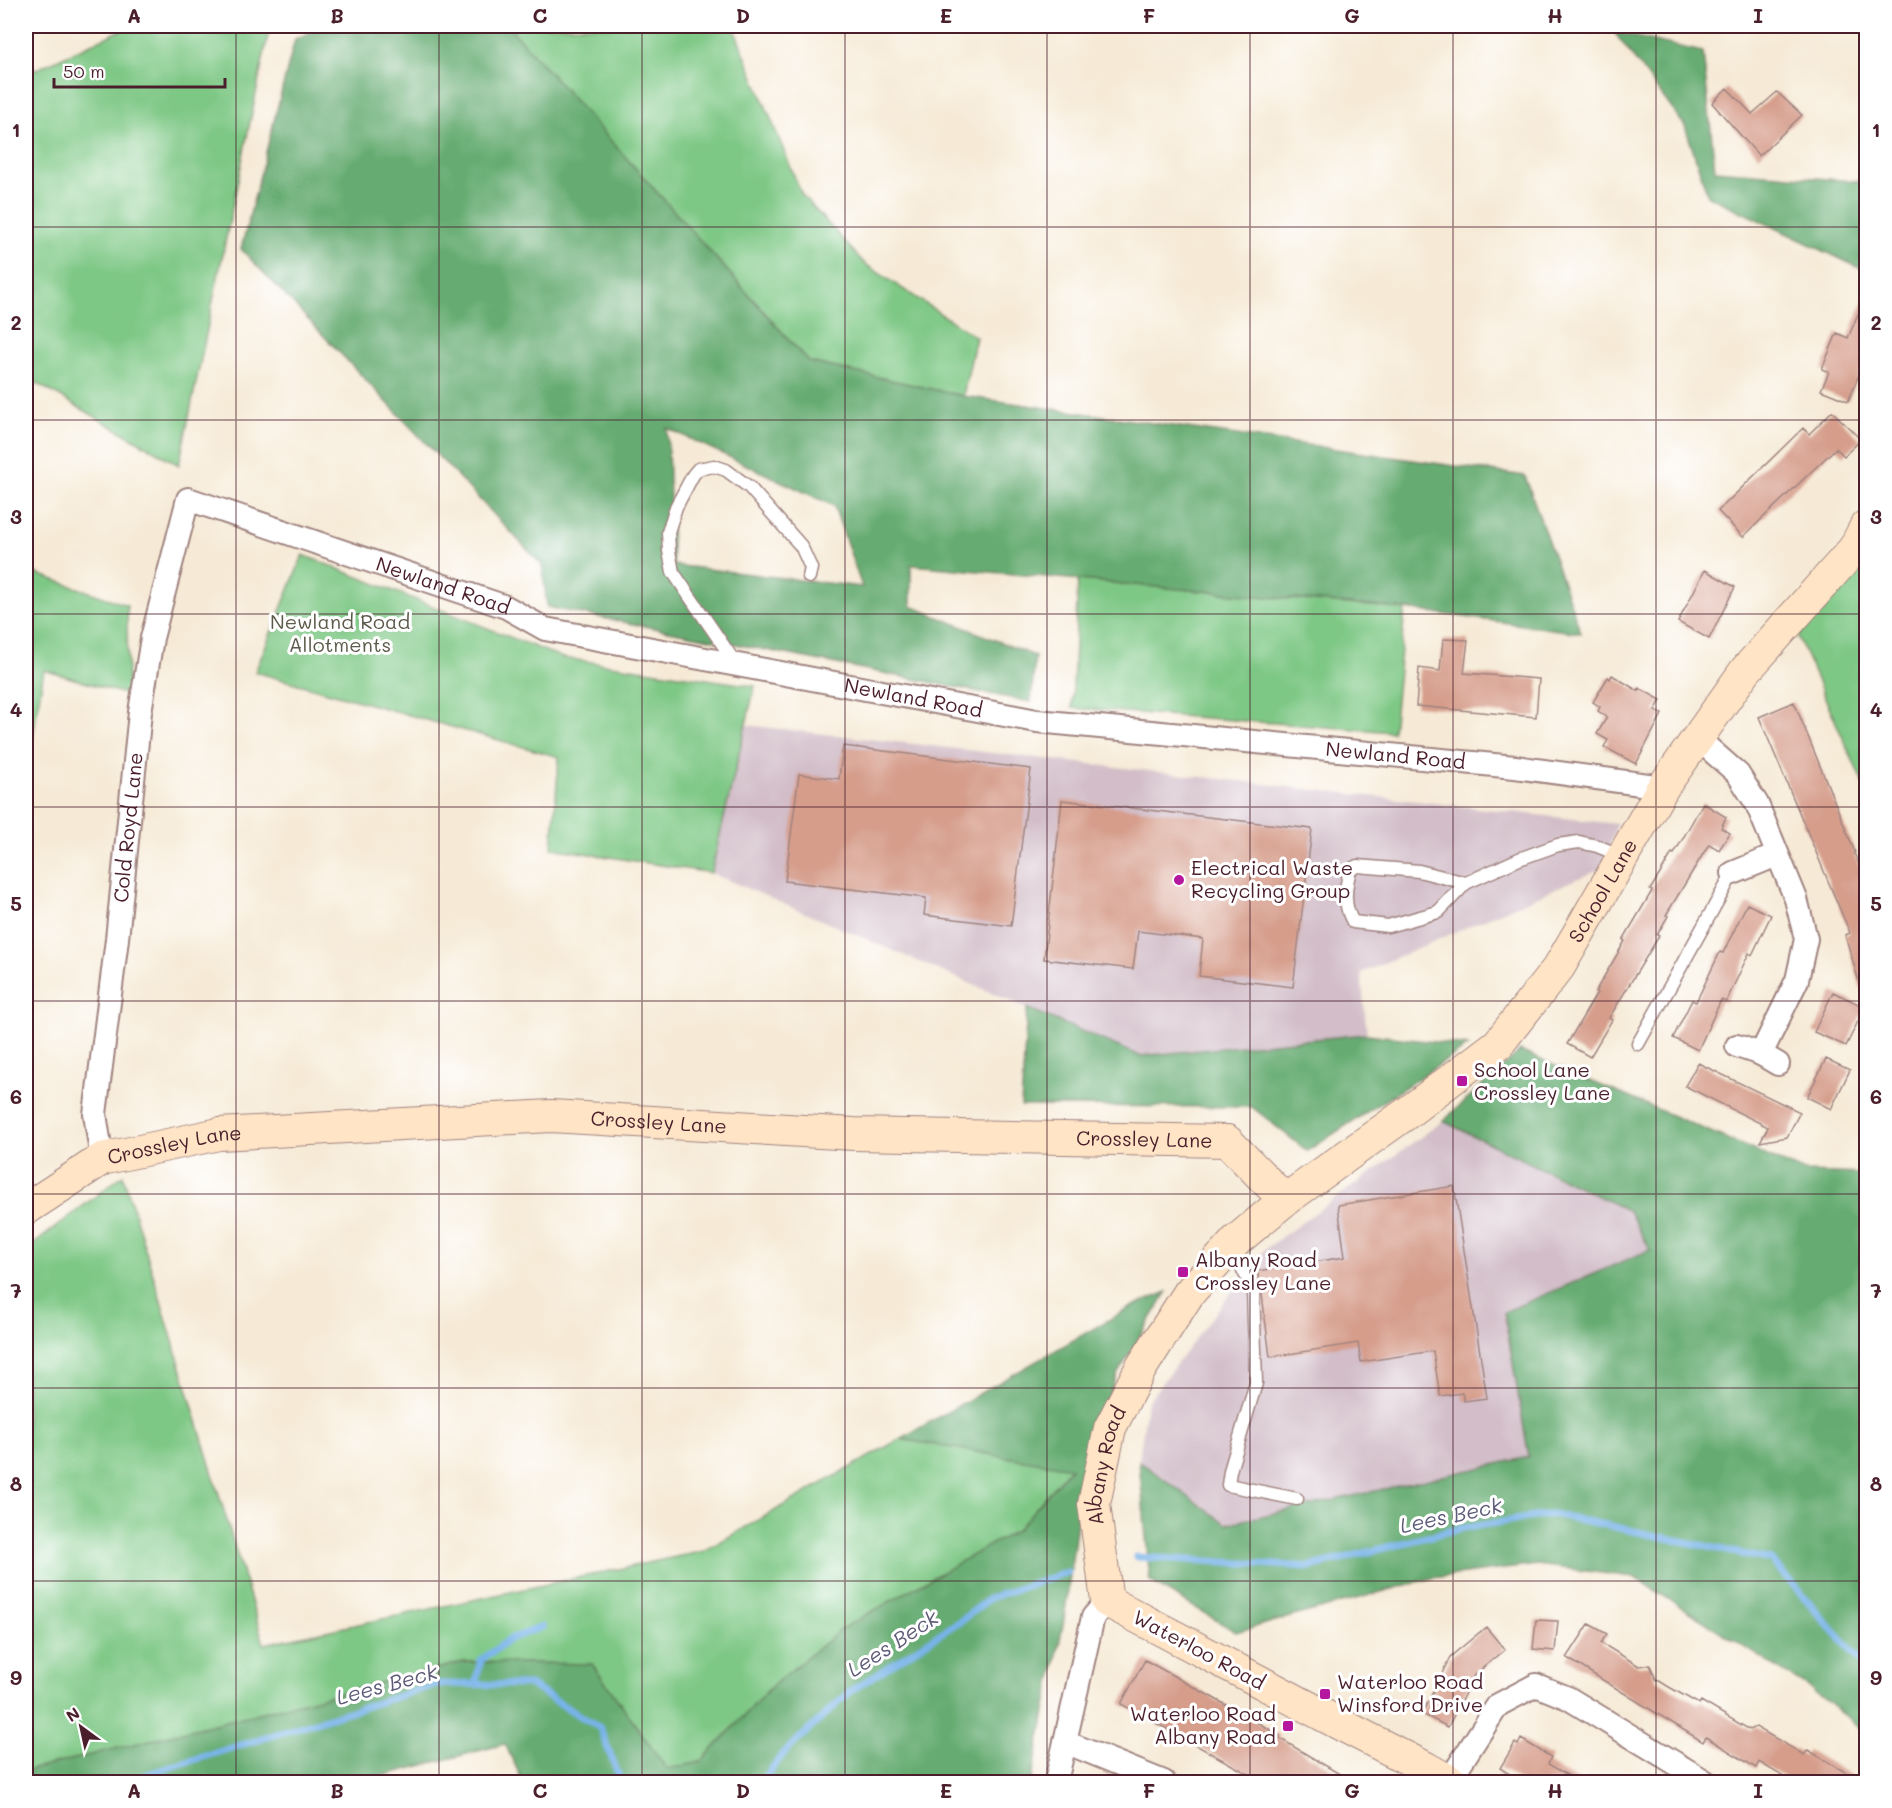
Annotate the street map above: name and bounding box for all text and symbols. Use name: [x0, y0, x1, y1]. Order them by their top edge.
text: A: [127, 2, 141, 28]
text: B: [330, 2, 344, 28]
text: C: [533, 2, 548, 28]
text: D: [736, 2, 750, 28]
text: E: [940, 2, 952, 28]
text: F: [1143, 2, 1156, 28]
text: G: [1344, 2, 1360, 28]
text: H: [1547, 2, 1563, 28]
text: I: [1753, 2, 1763, 28]
scale bar: [54, 51, 225, 89]
text: 50 m: [63, 59, 105, 83]
text: 1: [12, 116, 20, 142]
text: 1: [1872, 116, 1880, 142]
text: 2: [10, 309, 22, 335]
text: 2: [1870, 309, 1882, 335]
text: 3: [10, 503, 22, 529]
text: 3: [1870, 503, 1882, 529]
street label: Newland Road: [373, 550, 514, 620]
park label: Newland Road Allotments: [270, 608, 410, 657]
street label: Newland Road: [842, 671, 985, 723]
text: 4: [10, 696, 23, 722]
text: 4: [1870, 696, 1883, 722]
street label: Newland Road: [1325, 735, 1467, 774]
street label: Cold Royd Lane: [107, 751, 148, 904]
street label: School Lane: [1562, 834, 1642, 947]
place label: Electrical Waste Recycling Group: [1191, 854, 1353, 903]
marker: Electrical Waste Recycling Group: [1172, 873, 1186, 887]
text: 5: [10, 890, 22, 916]
text: 5: [1870, 890, 1882, 916]
place label: School Lane Crossley Lane: [1474, 1056, 1610, 1105]
marker: School Lane Crossley Lane: [1455, 1074, 1469, 1088]
text: 6: [10, 1083, 22, 1109]
text: 6: [1870, 1083, 1882, 1109]
street label: Crossley Lane: [590, 1104, 728, 1138]
street label: Crossley Lane: [105, 1119, 242, 1170]
street label: Crossley Lane: [1076, 1124, 1213, 1153]
place label: Albany Road Crossley Lane: [1195, 1246, 1331, 1295]
marker: Albany Road Crossley Lane: [1176, 1265, 1190, 1279]
text: 7: [10, 1277, 22, 1303]
text: 7: [1870, 1277, 1882, 1303]
street label: Albany Road: [1080, 1401, 1131, 1527]
text: 8: [10, 1470, 22, 1496]
text: 8: [1870, 1470, 1882, 1496]
water label: Lees Beck: [1397, 1490, 1505, 1538]
water label: Lees Beck: [841, 1603, 944, 1682]
street label: Waterloo Road: [1129, 1603, 1270, 1695]
water label: Lees Beck: [333, 1657, 441, 1710]
text: 9: [10, 1664, 22, 1690]
text: 9: [1870, 1664, 1882, 1690]
place label: Waterloo Road Winsford Drive: [1337, 1668, 1483, 1717]
marker: Waterloo Road Winsford Drive: [1318, 1687, 1332, 1701]
north arrow: [51, 1697, 111, 1757]
place label: Waterloo Road Albany Road: [1130, 1700, 1276, 1749]
text: N: [62, 1702, 83, 1726]
marker: Waterloo Road Albany Road: [1281, 1719, 1295, 1733]
text: A: [127, 1777, 141, 1803]
text: B: [330, 1777, 344, 1803]
text: C: [533, 1777, 548, 1803]
text: D: [736, 1777, 750, 1803]
text: E: [940, 1777, 952, 1803]
text: F: [1143, 1777, 1156, 1803]
text: G: [1344, 1777, 1360, 1803]
text: H: [1547, 1777, 1563, 1803]
text: I: [1753, 1777, 1763, 1803]

